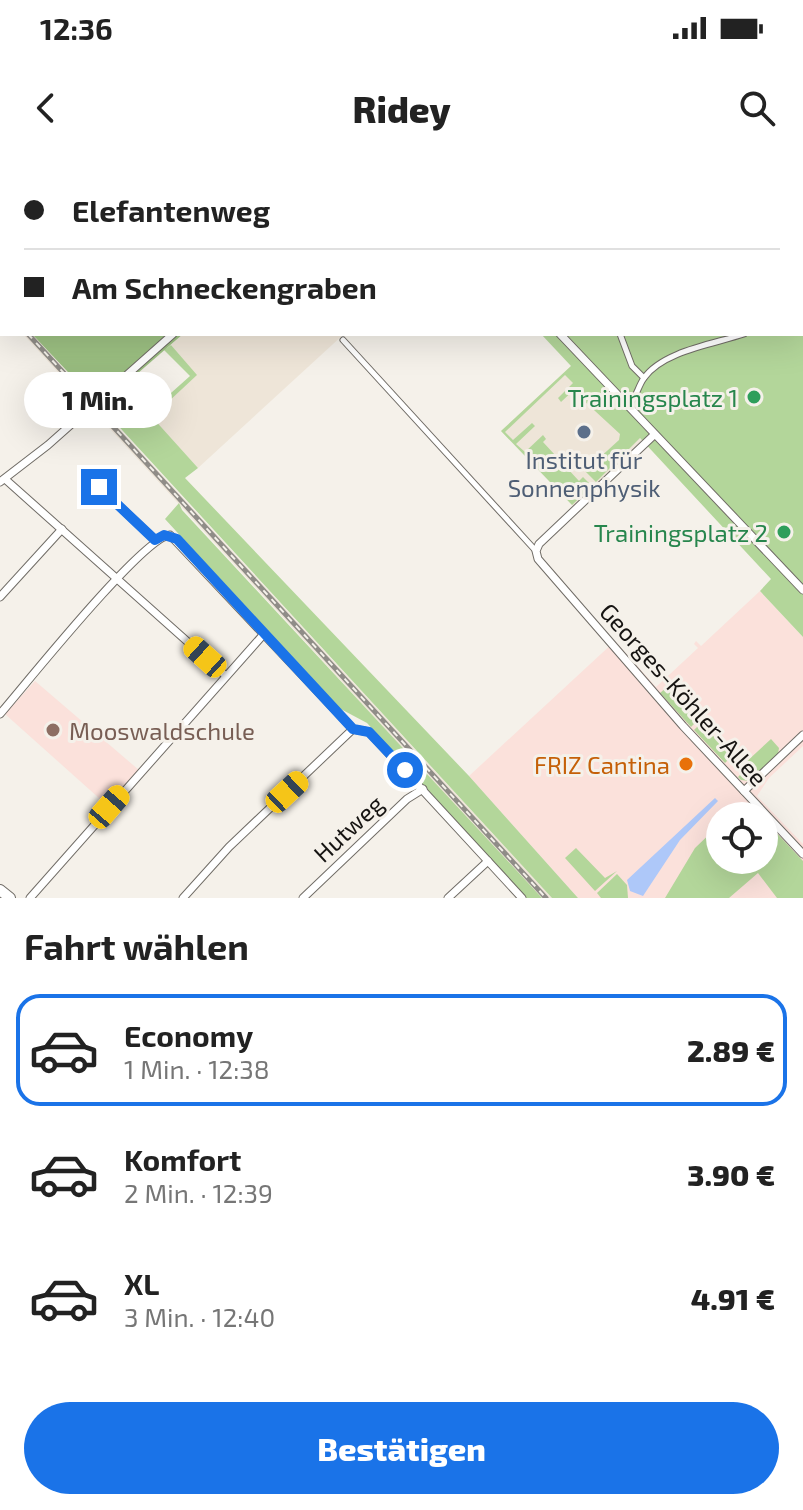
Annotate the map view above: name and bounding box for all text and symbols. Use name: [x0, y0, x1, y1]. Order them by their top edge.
text: 12:36: [40, 10, 113, 46]
icon: back: [24, 86, 68, 130]
icon: search: [735, 86, 779, 130]
text: Ridey: [353, 87, 450, 130]
text: Elefantenweg: [72, 192, 270, 228]
text: Am Schneckengraben: [72, 269, 377, 305]
callout: 1 Min.: [25, 371, 173, 427]
place label: Trainingsplatz 1: [568, 383, 738, 412]
text: 1 Min.: [62, 384, 134, 415]
marker: Trainingsplatz 1: [745, 388, 763, 406]
marker: Institut für Sonnenphysik: [575, 423, 593, 441]
place label: Institut für Sonnenphysik: [508, 445, 660, 502]
route end: [81, 469, 117, 505]
place label: Trainingsplatz 2: [594, 518, 768, 547]
marker: Trainingsplatz 2: [775, 523, 793, 541]
street label: Georges-Köhler-Allee: [594, 597, 774, 791]
car: [179, 632, 231, 682]
place label: Mooswaldschule: [69, 716, 255, 745]
marker: Mooswaldschule: [44, 721, 62, 739]
place label: FRIZ Cantina: [534, 750, 670, 779]
route start: [387, 752, 423, 788]
marker: FRIZ Cantina: [677, 755, 695, 773]
car: [261, 767, 313, 817]
car: [84, 781, 134, 833]
street label: Hutweg: [307, 788, 389, 868]
map controls: [706, 802, 778, 874]
button: locate: [706, 802, 778, 874]
text: Fahrt wählen: [24, 924, 249, 967]
icon: car: [28, 1014, 100, 1086]
text: Economy: [124, 1017, 253, 1053]
text: 2.89 €: [687, 1032, 775, 1068]
text: 1 Min. · 12:38: [124, 1053, 270, 1084]
icon: car: [28, 1138, 100, 1210]
text: Komfort: [124, 1141, 241, 1177]
text: 3.90 €: [687, 1156, 775, 1192]
text: 2 Min. · 12:39: [124, 1177, 273, 1208]
icon: car: [28, 1262, 100, 1334]
text: XL: [124, 1265, 159, 1301]
text: 4.91 €: [691, 1280, 775, 1316]
text: 3 Min. · 12:40: [124, 1301, 275, 1332]
button: Bestätigen: [24, 1402, 779, 1494]

